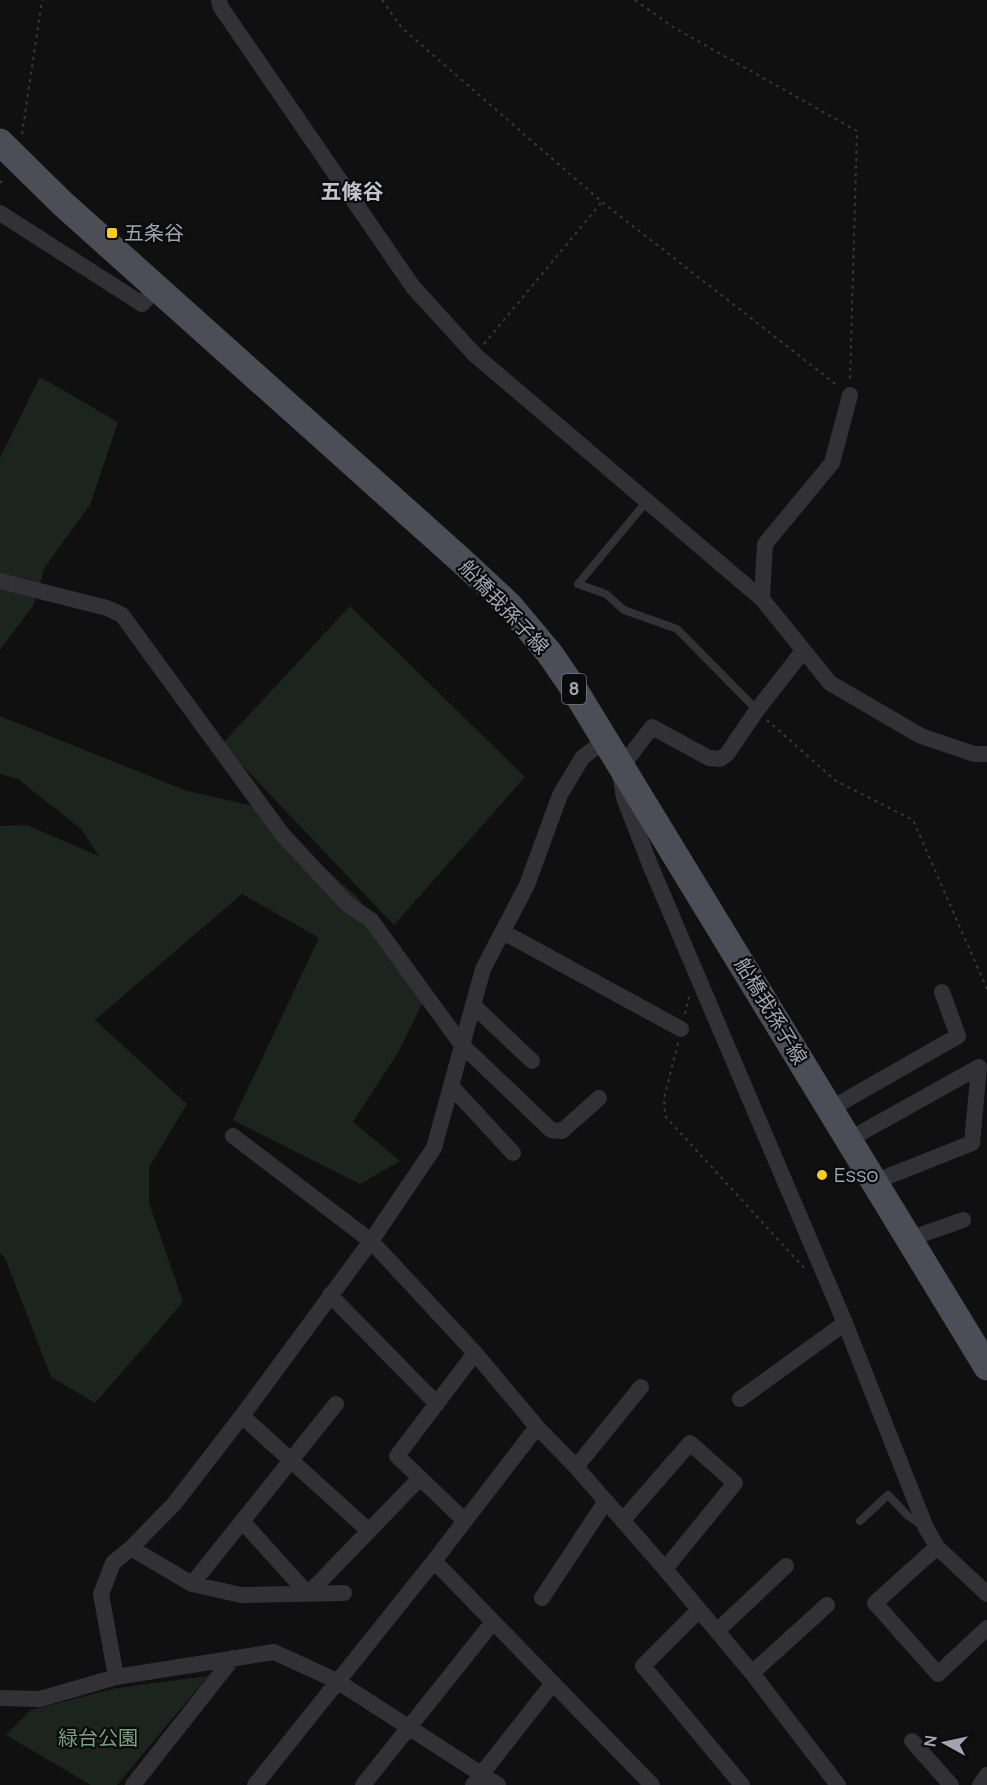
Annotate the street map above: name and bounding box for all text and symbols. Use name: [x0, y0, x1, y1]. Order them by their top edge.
district label: 五條谷: [321, 177, 384, 205]
place label: 五条谷: [124, 219, 184, 246]
marker: 五条谷: [105, 226, 119, 240]
street label: 船橋我孫子線: [454, 554, 555, 660]
road number: 8: [562, 674, 586, 704]
street label: 船橋我孫子線: [729, 952, 814, 1069]
place label: Esso: [834, 1161, 878, 1188]
marker: Esso: [815, 1168, 829, 1182]
north arrow: [915, 1713, 975, 1773]
park label: 緑台公園: [58, 1724, 138, 1751]
text: N: [918, 1734, 942, 1748]

